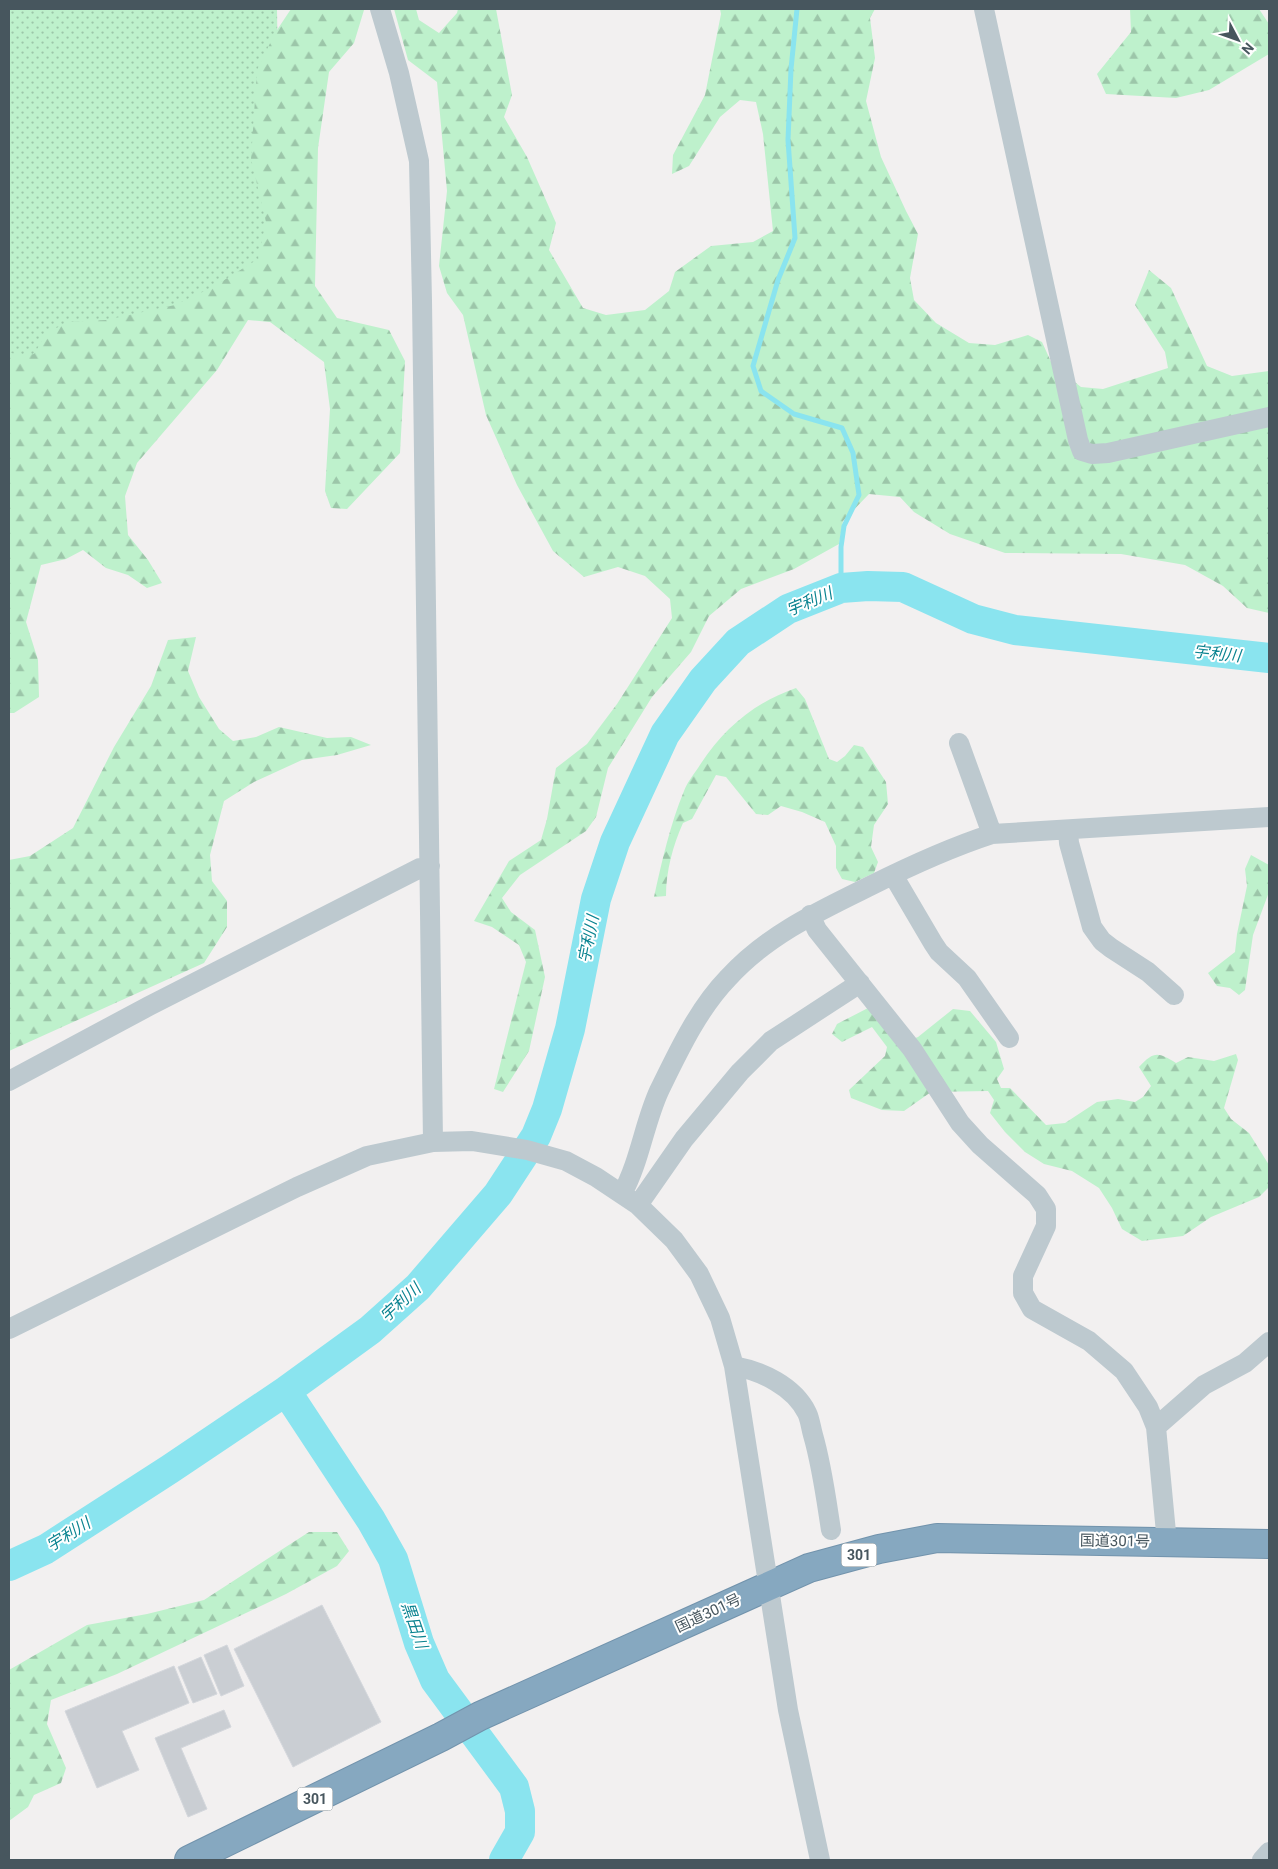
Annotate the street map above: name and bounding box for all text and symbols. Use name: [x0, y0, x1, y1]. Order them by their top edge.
north arrow: [1213, 15, 1263, 65]
text: N: [1239, 40, 1257, 58]
water label: 宇利川: [783, 583, 837, 620]
water label: 宇利川: [1192, 642, 1244, 666]
water label: 宇利川: [575, 912, 603, 964]
water label: 宇利川: [376, 1278, 426, 1326]
water label: 宇利川: [43, 1513, 95, 1555]
street label: 国道301号: [1080, 1531, 1150, 1551]
road number: 301: [842, 1544, 876, 1566]
street label: 国道301号: [672, 1590, 744, 1636]
water label: 黒田川: [398, 1599, 432, 1653]
road number: 301: [298, 1788, 332, 1810]

